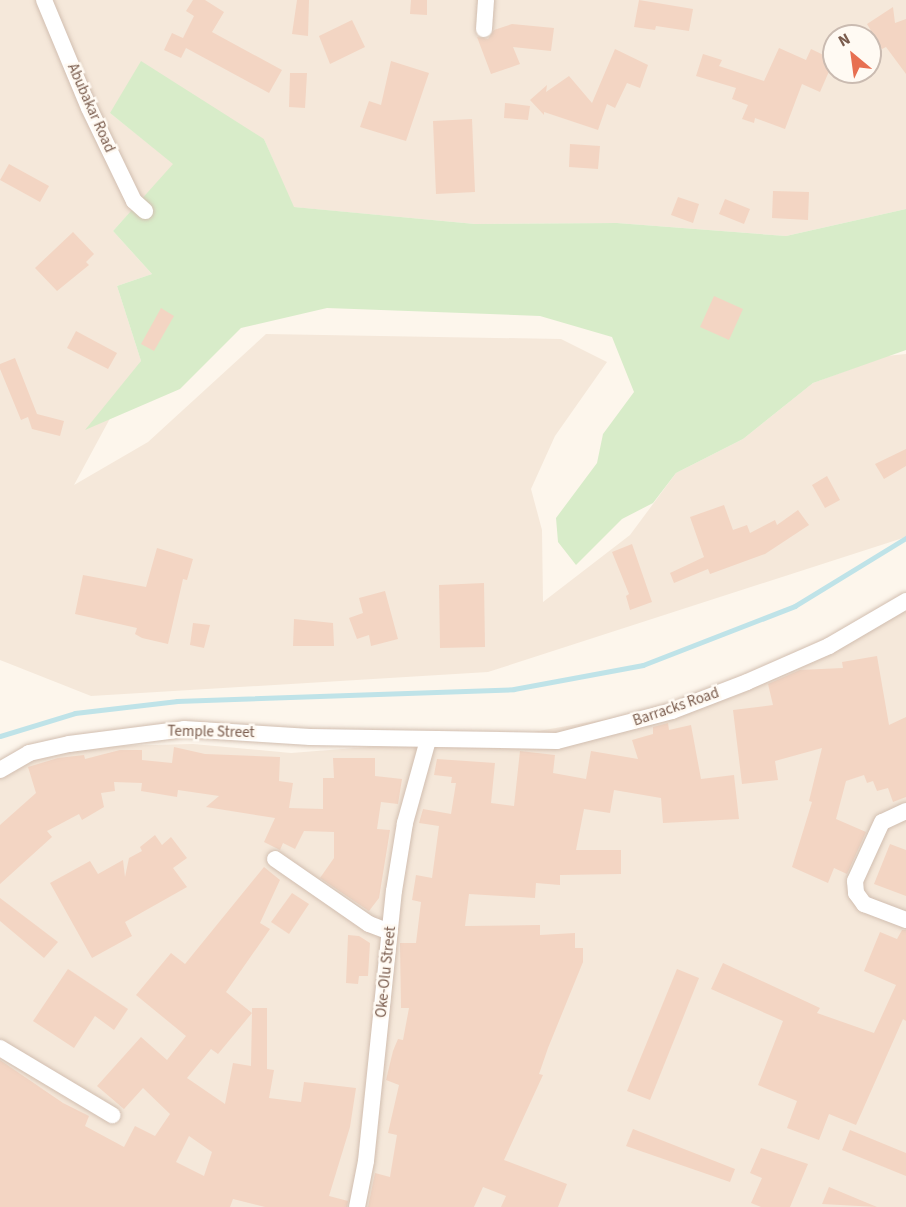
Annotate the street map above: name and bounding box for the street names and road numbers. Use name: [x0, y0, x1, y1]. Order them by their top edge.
street label: Abubakar Road: [63, 61, 119, 155]
street label: Barracks Road: [631, 684, 721, 730]
street label: Temple Street: [167, 722, 255, 742]
street label: Oke-Olu Street: [372, 925, 400, 1019]

